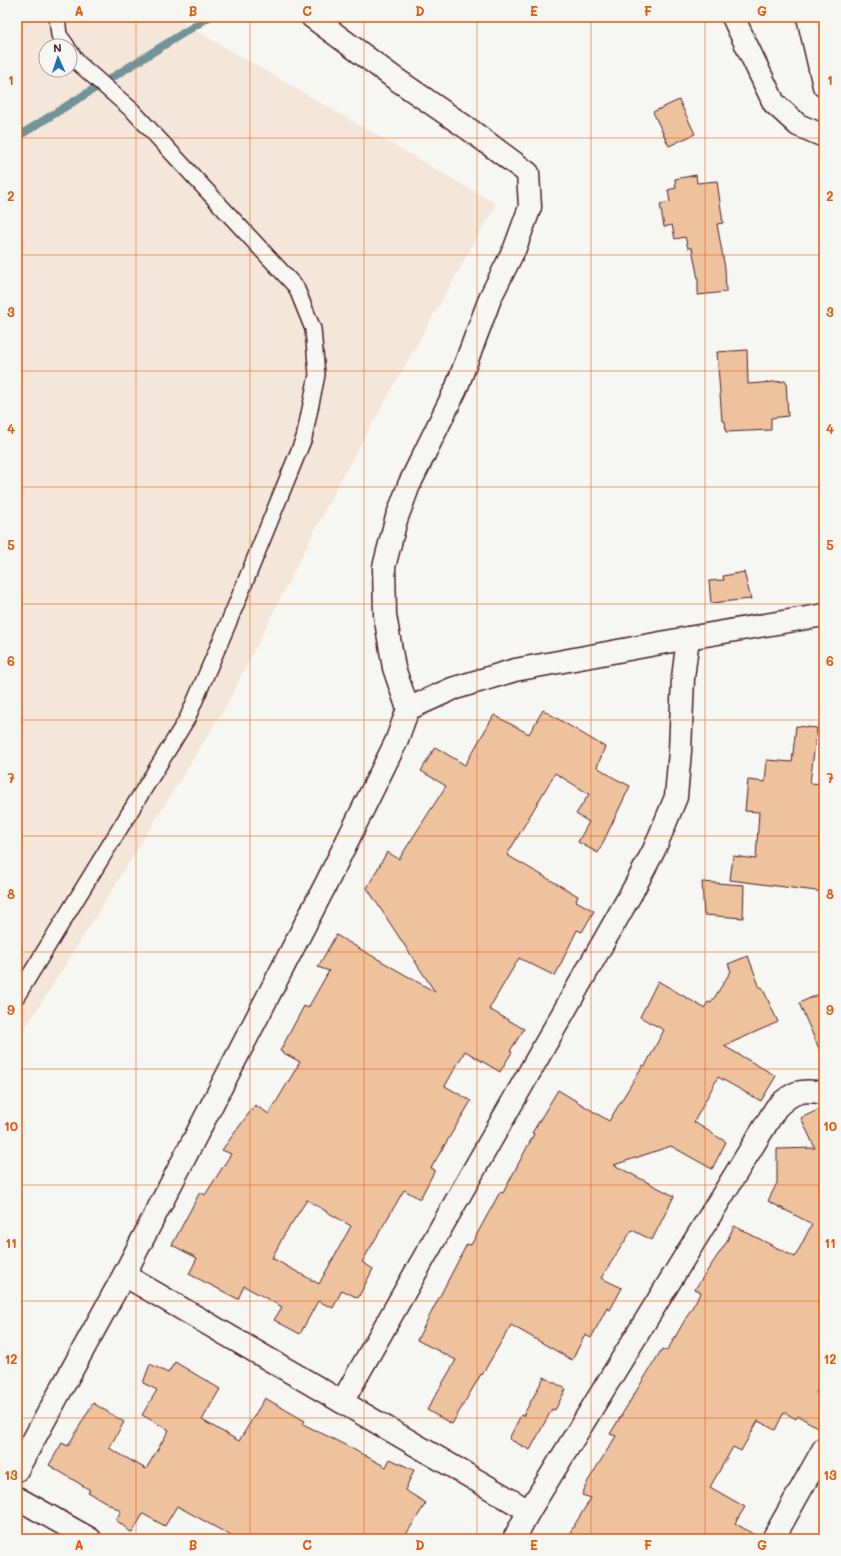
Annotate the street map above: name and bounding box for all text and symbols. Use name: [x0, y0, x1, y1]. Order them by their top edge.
text: A: [74, 2, 84, 19]
text: B: [189, 2, 198, 19]
text: C: [302, 2, 312, 19]
text: D: [415, 2, 425, 19]
text: E: [530, 2, 538, 19]
text: F: [644, 2, 652, 19]
text: G: [757, 2, 767, 19]
north arrow: [38, 38, 78, 78]
text: N: [53, 40, 62, 55]
text: 1: [8, 71, 14, 88]
text: 1: [827, 71, 833, 88]
text: 2: [7, 187, 15, 204]
text: 2: [826, 187, 834, 204]
text: 3: [7, 303, 15, 320]
text: 3: [826, 303, 834, 320]
text: 4: [7, 420, 15, 437]
text: 4: [826, 420, 834, 437]
text: 5: [7, 536, 15, 553]
text: 5: [826, 536, 834, 553]
text: 6: [7, 652, 15, 669]
text: 6: [826, 652, 834, 669]
text: 7: [7, 769, 15, 786]
text: 7: [826, 769, 834, 786]
text: 8: [7, 885, 15, 902]
text: 8: [826, 885, 834, 902]
text: 9: [7, 1001, 15, 1018]
text: 9: [826, 1001, 834, 1018]
text: 10: [4, 1117, 18, 1134]
text: 10: [823, 1117, 837, 1134]
text: 11: [5, 1234, 17, 1251]
text: 11: [824, 1234, 836, 1251]
text: 12: [4, 1350, 18, 1367]
text: 12: [823, 1350, 837, 1367]
text: 13: [4, 1466, 18, 1483]
text: 13: [823, 1466, 837, 1483]
text: A: [74, 1536, 84, 1553]
text: B: [189, 1536, 198, 1553]
text: C: [302, 1536, 312, 1553]
text: D: [415, 1536, 425, 1553]
text: E: [530, 1536, 538, 1553]
text: F: [644, 1536, 652, 1553]
text: G: [757, 1536, 767, 1553]

